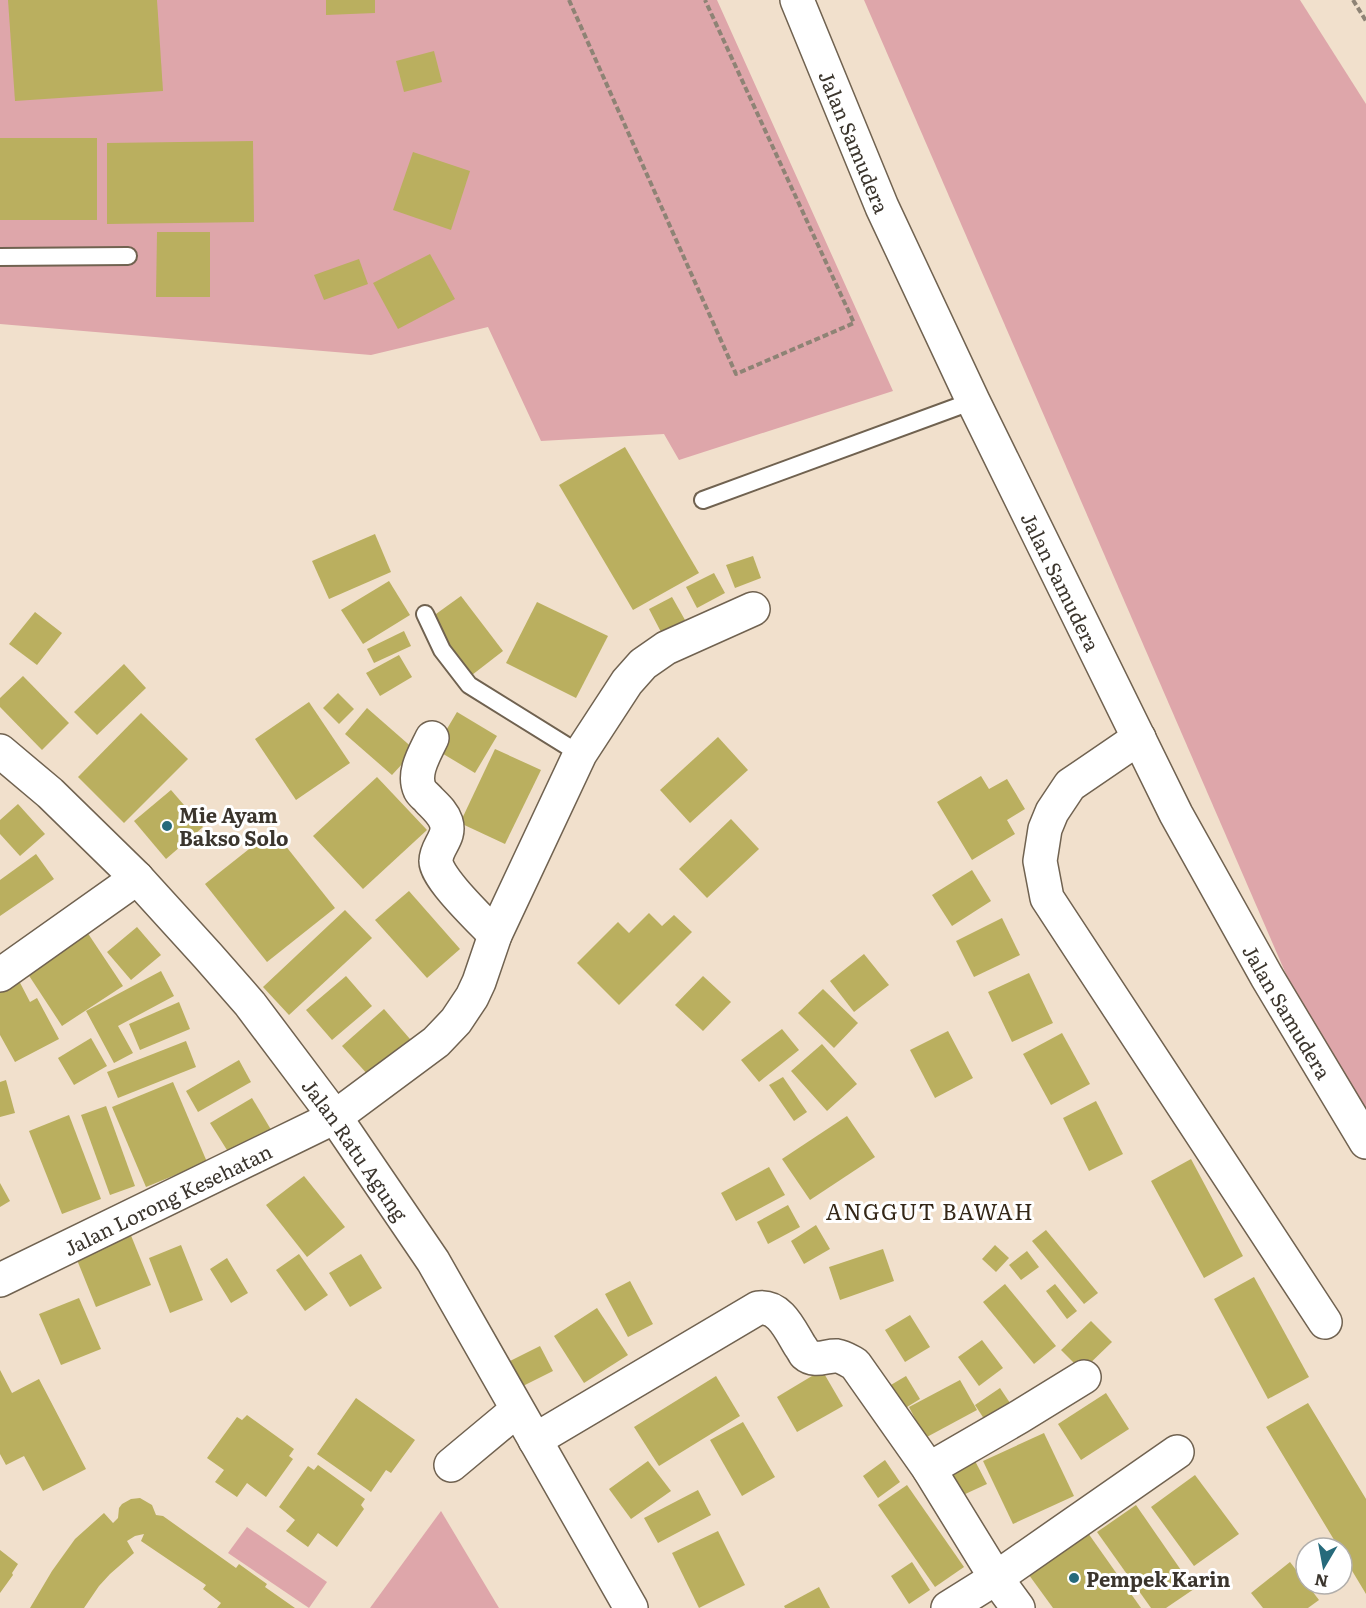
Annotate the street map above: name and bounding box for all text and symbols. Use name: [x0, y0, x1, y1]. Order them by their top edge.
street label: Jalan Samudera: [812, 65, 898, 218]
street label: Jalan Samudera: [1015, 506, 1109, 656]
place label: Mie Ayam Bakso Solo: [179, 799, 289, 852]
marker: Mie Ayam Bakso Solo: [160, 819, 174, 833]
street label: Jalan Samudera: [1236, 938, 1340, 1084]
street label: Jalan Ratu Agung: [296, 1072, 417, 1227]
street label: Jalan Lorong Kesehatan: [58, 1135, 276, 1262]
district label: ANGGUT BAWAH: [826, 1194, 1034, 1227]
north arrow: [1294, 1536, 1354, 1596]
place label: Pempek Karin: [1086, 1563, 1231, 1593]
text: N: [1313, 1569, 1330, 1595]
marker: Pempek Karin: [1067, 1571, 1081, 1585]

